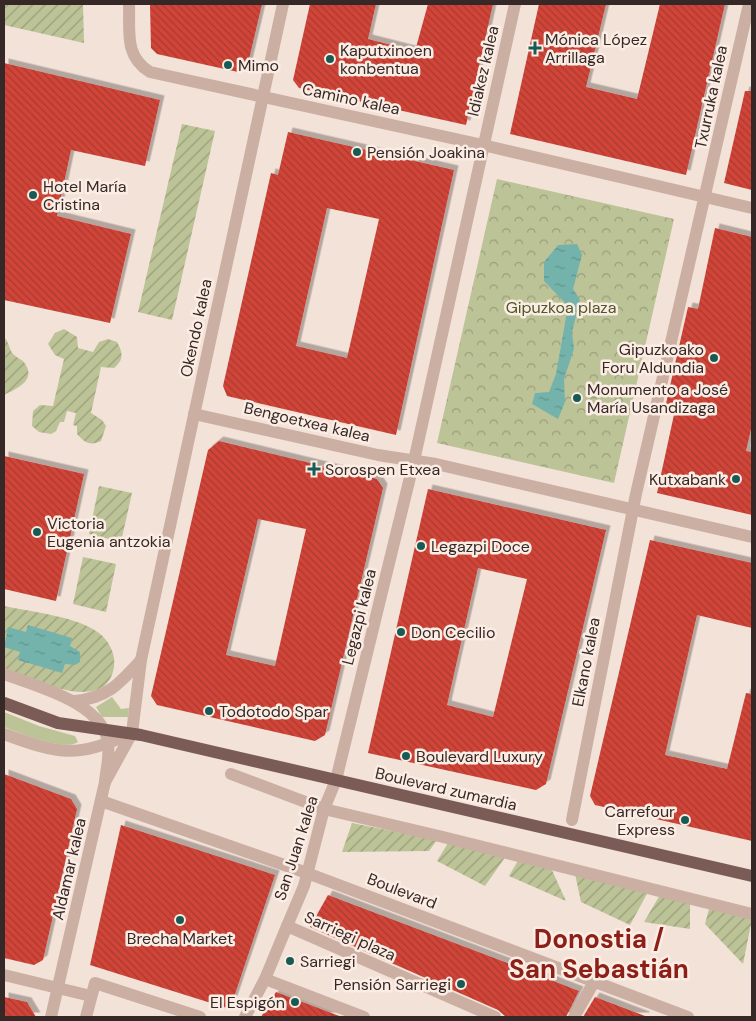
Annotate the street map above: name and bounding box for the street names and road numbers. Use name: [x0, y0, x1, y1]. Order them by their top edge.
street label: Idiakez kalea: [462, 24, 504, 118]
street label: Txurruka kalea: [690, 43, 732, 151]
street label: Camino kalea: [300, 78, 402, 120]
street label: Okendo kalea: [175, 277, 217, 379]
street label: Bengoetxea kalea: [242, 397, 372, 447]
street label: Legazpi kalea: [337, 567, 381, 667]
street label: Elkano kalea: [567, 616, 605, 708]
street label: Boulevard zumardia: [373, 762, 519, 816]
street label: San Juan kalea: [269, 793, 323, 903]
street label: Aldamar kalea: [47, 816, 91, 922]
street label: Boulevard: [364, 868, 440, 914]
street label: Sarriegi plaza: [301, 907, 399, 965]

